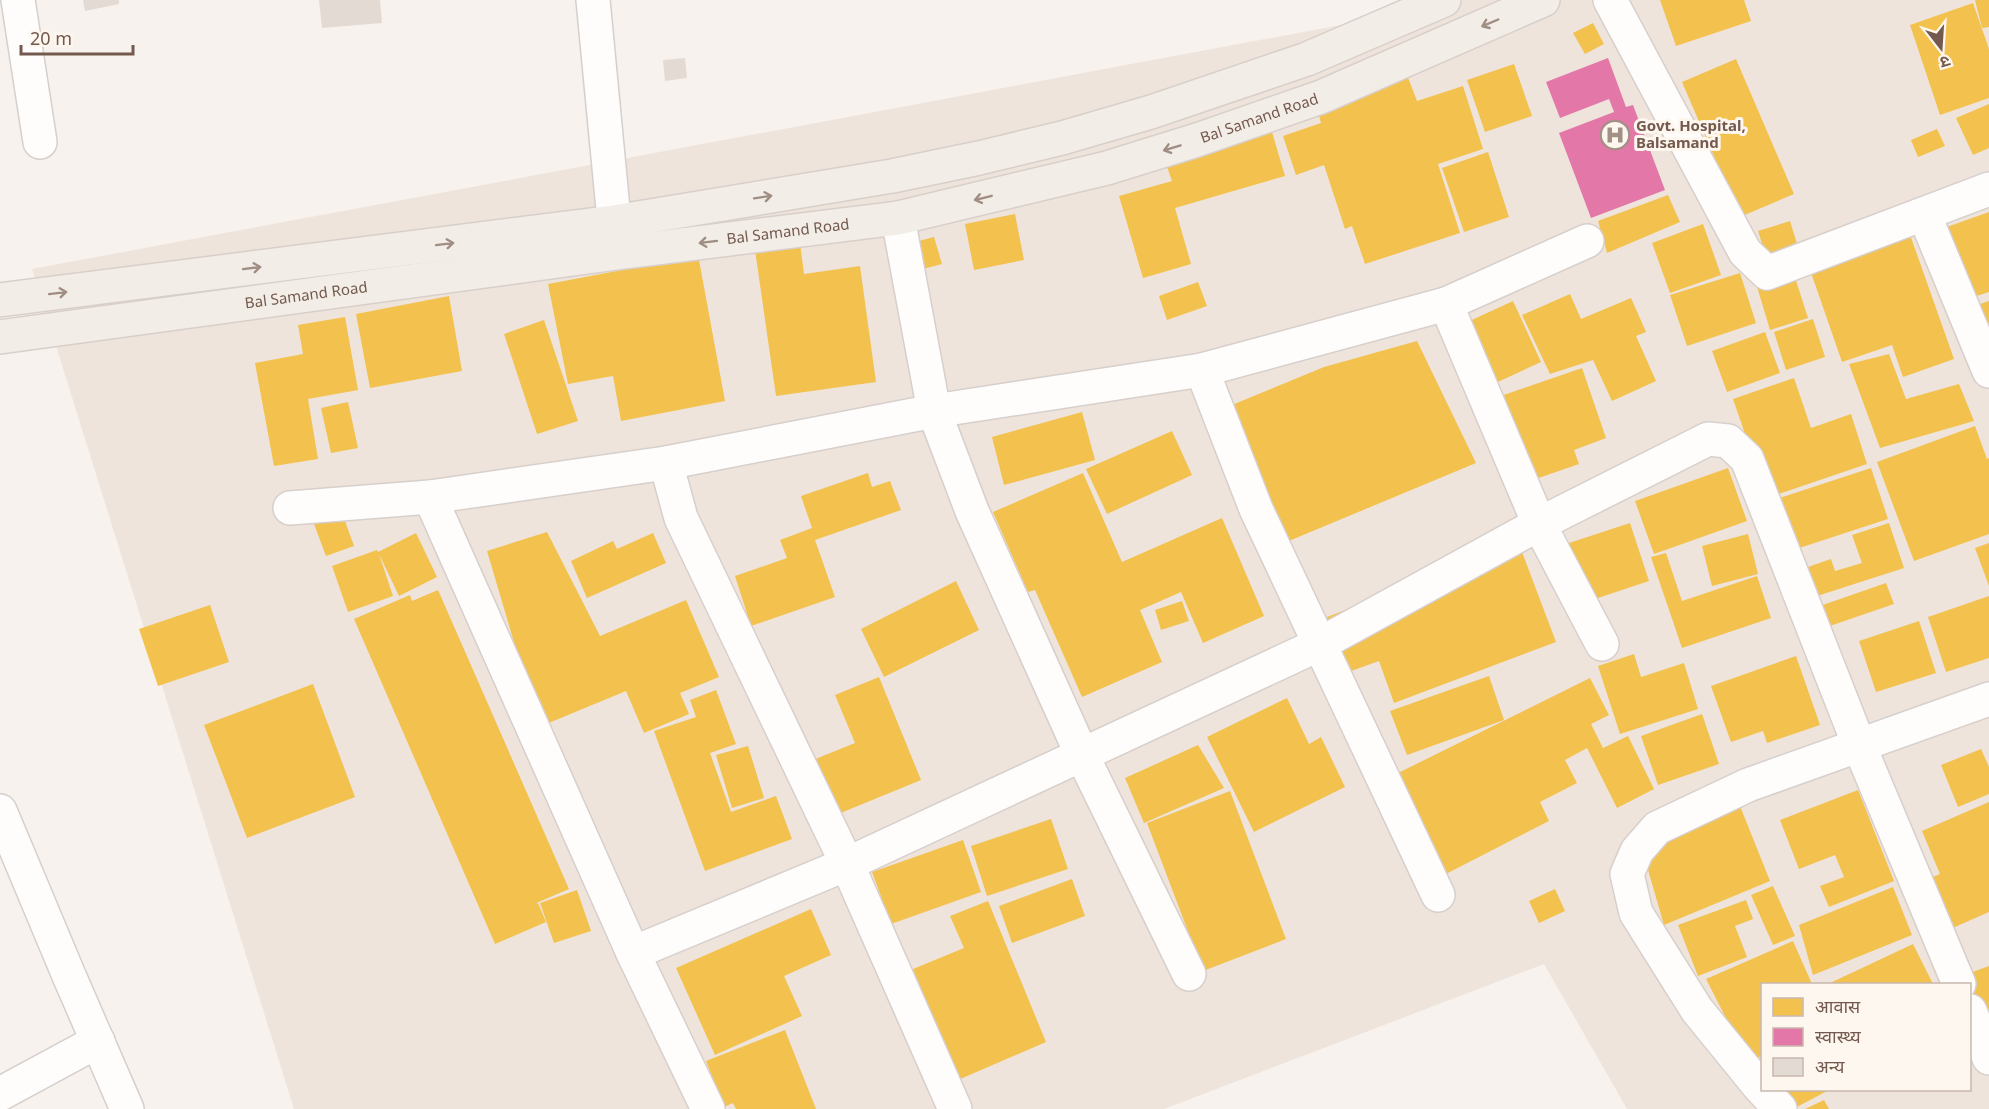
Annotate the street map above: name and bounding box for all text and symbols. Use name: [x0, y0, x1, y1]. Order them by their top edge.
scale bar: [21, 18, 134, 56]
one-way arrow: [1481, 18, 1499, 30]
north arrow: [1911, 18, 1971, 78]
text: 20 m: [30, 26, 72, 50]
text: उ: [1937, 50, 1953, 74]
street label: Bal Samand Road: [1197, 88, 1321, 147]
place label: Govt. Hospital, Balsamand: [1636, 115, 1746, 152]
hospital icon: Govt. Hospital, Balsamand: [1599, 119, 1631, 151]
one-way arrow: [1163, 143, 1182, 154]
one-way arrow: [752, 192, 772, 203]
one-way arrow: [974, 192, 993, 204]
street label: Bal Samand Road: [725, 213, 850, 248]
one-way arrow: [699, 236, 718, 247]
one-way arrow: [435, 238, 454, 249]
one-way arrow: [241, 263, 261, 274]
street label: Bal Samand Road: [243, 276, 369, 313]
one-way arrow: [48, 287, 68, 298]
legend: [1761, 983, 1971, 1091]
text: आवास: [1815, 994, 1861, 1018]
text: स्वास्थ्य: [1815, 1024, 1861, 1048]
text: अन्य: [1815, 1054, 1845, 1078]

